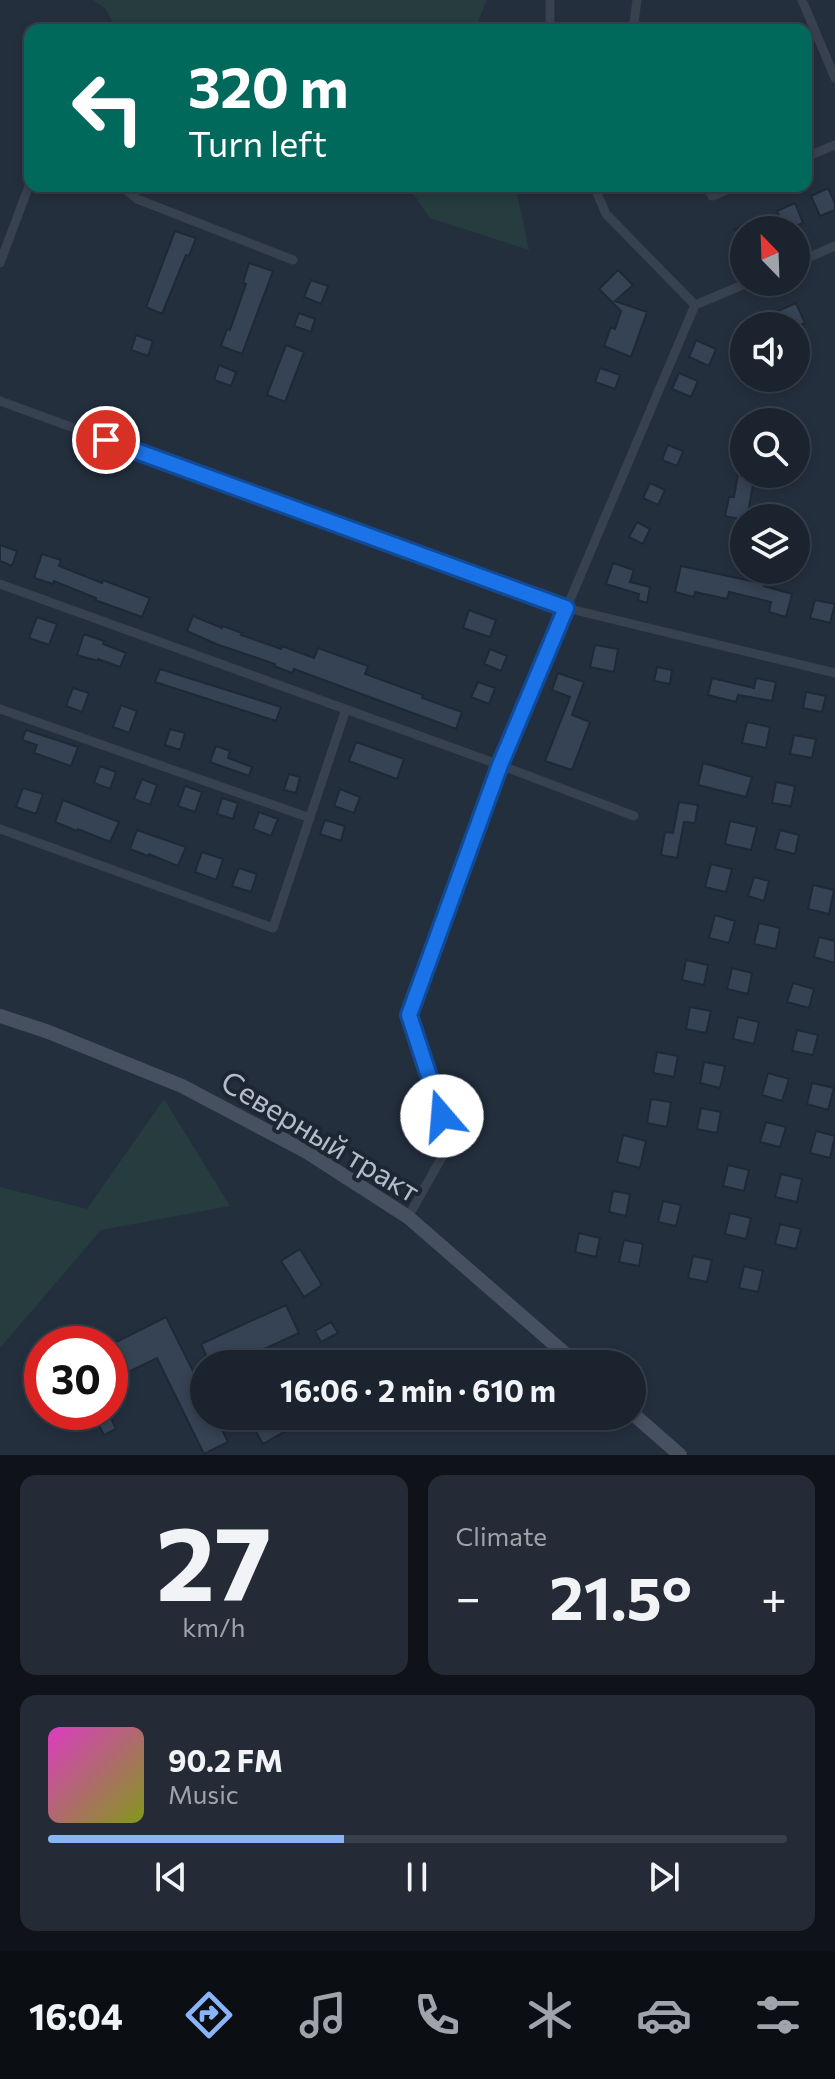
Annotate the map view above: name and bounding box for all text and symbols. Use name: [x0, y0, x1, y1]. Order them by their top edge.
text: 320 m: [188, 51, 349, 120]
icon: left: [56, 56, 160, 160]
text: Turn left: [188, 120, 327, 164]
north arrow: [730, 216, 810, 296]
map controls: [730, 216, 810, 584]
button: sound: [730, 312, 810, 392]
pin: [72, 406, 140, 474]
button: search: [730, 408, 810, 488]
icon: arrive: [84, 418, 128, 462]
button: layers: [730, 504, 810, 584]
street label: Северный тракт: [215, 1061, 427, 1209]
position arrow: [400, 1074, 484, 1158]
speed limit sign: 30: [24, 1326, 128, 1430]
text: 16:06 · 2 min · 610 m: [280, 1371, 556, 1408]
text: 27: [156, 1495, 272, 1622]
text: Climate: [456, 1520, 547, 1551]
text: 21.5°: [550, 1559, 692, 1632]
text: −: [456, 1569, 481, 1623]
text: +: [761, 1569, 787, 1623]
text: km/h: [182, 1611, 245, 1642]
text: 90.2 FM: [168, 1741, 283, 1778]
text: Music: [168, 1778, 239, 1809]
icon: previous: [149, 1855, 193, 1899]
icon: pause: [395, 1855, 439, 1899]
icon: next: [642, 1855, 686, 1899]
icon: directions: [181, 1987, 237, 2043]
icon: music: [295, 1987, 351, 2043]
icon: phone: [409, 1987, 465, 2043]
icon: climate: [522, 1987, 578, 2043]
icon: car: [636, 1987, 692, 2043]
icon: filters: [750, 1987, 806, 2043]
text: 16:04: [29, 1993, 123, 2037]

